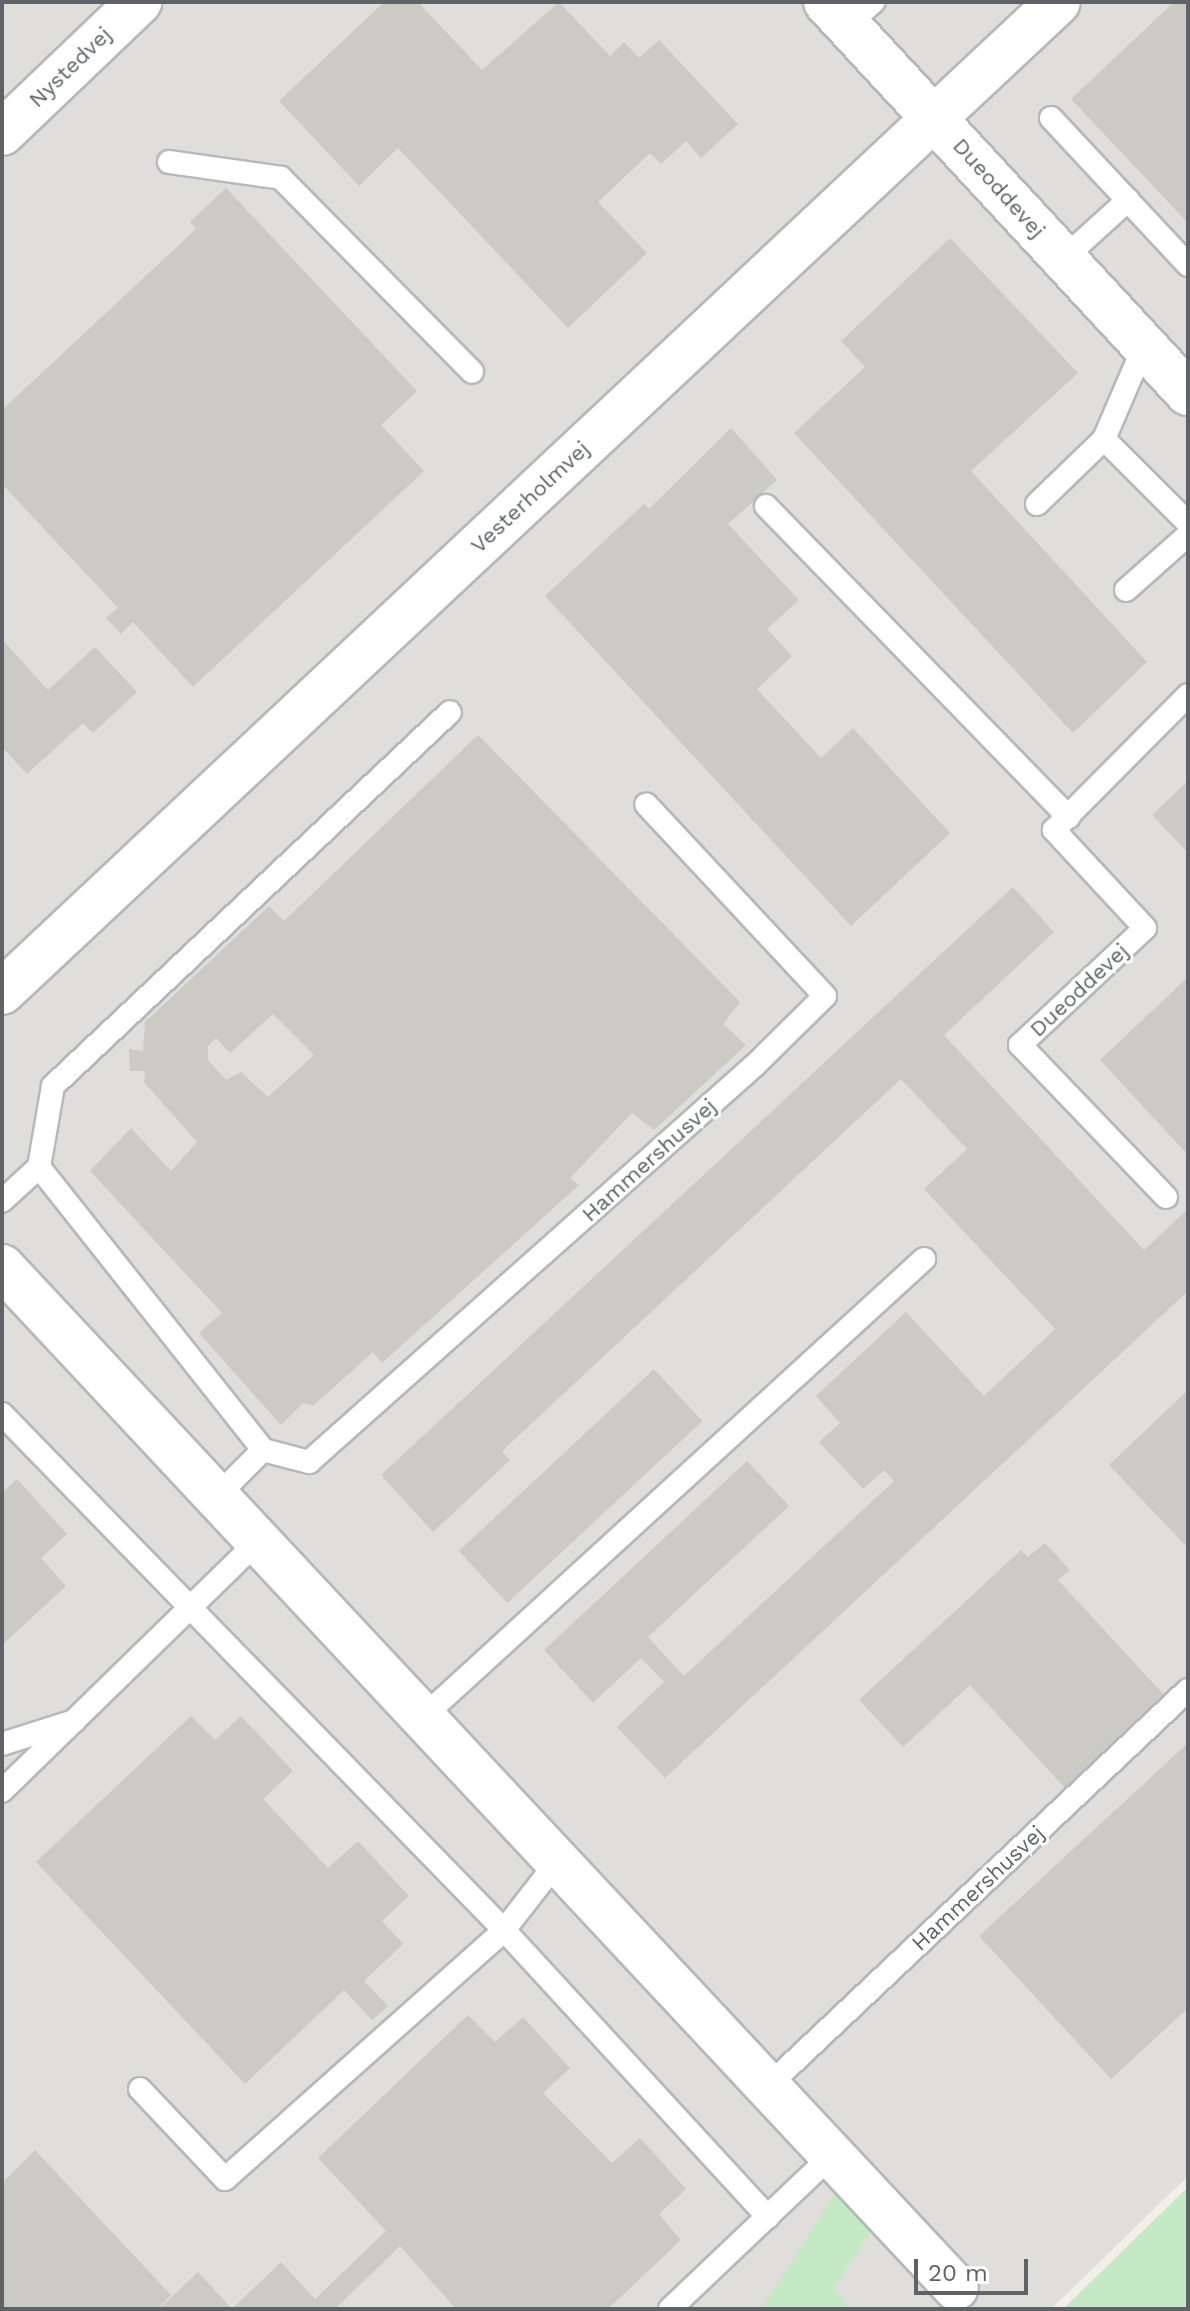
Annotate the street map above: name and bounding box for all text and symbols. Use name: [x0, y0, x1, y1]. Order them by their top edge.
street label: Nystedvej: [23, 21, 117, 113]
street label: Dueoddevej: [947, 133, 1051, 243]
street label: Vesterholmvej: [465, 435, 595, 559]
street label: Dueoddevej: [1024, 938, 1134, 1042]
street label: Hammershusvej: [576, 1093, 722, 1227]
street label: Hammershusvej: [906, 1820, 1050, 1956]
scale bar: [918, 2243, 1032, 2293]
text: 20 m: [928, 2259, 988, 2287]

